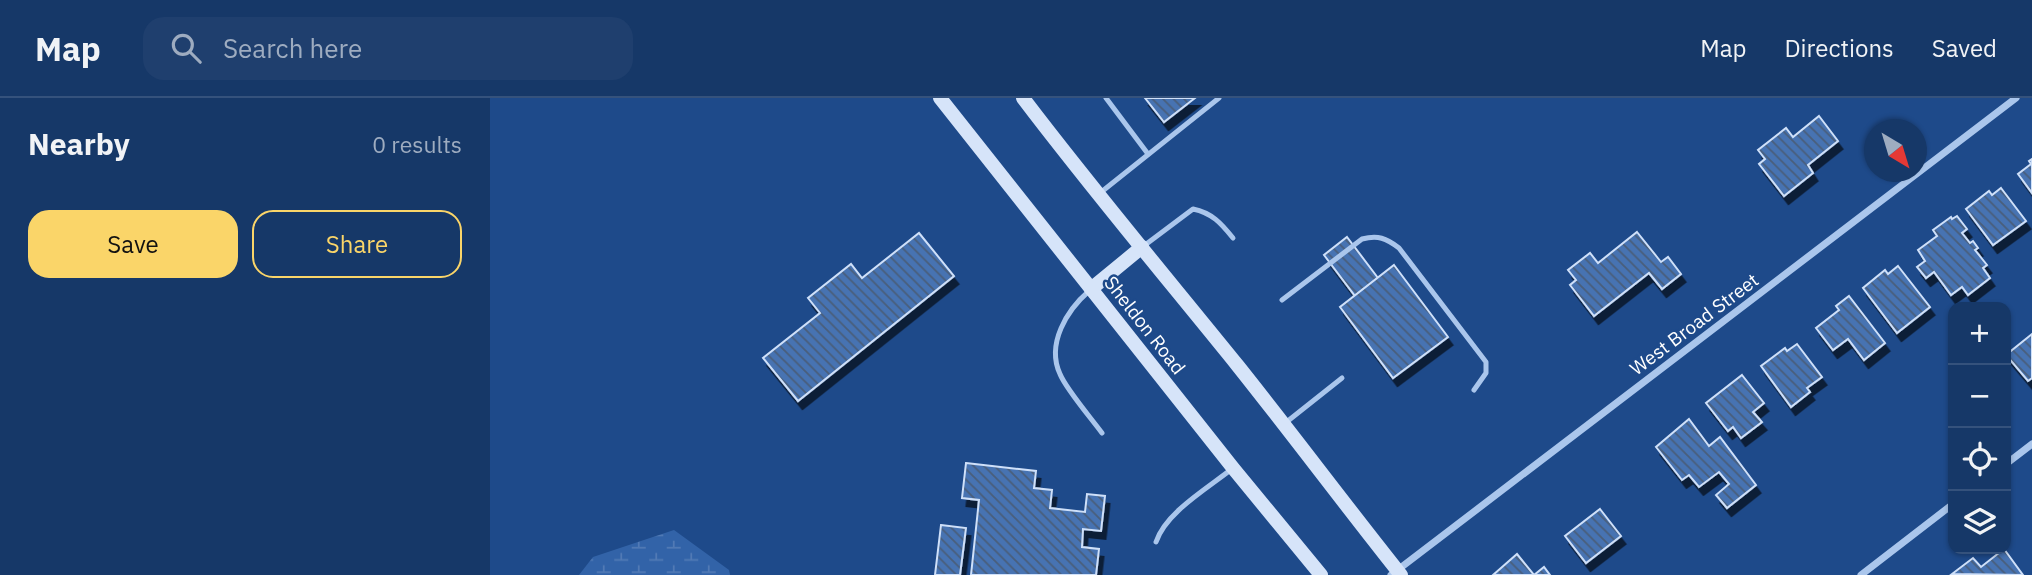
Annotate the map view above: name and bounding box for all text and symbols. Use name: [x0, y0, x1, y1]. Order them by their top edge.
search box: [143, 17, 633, 80]
text: Map: [35, 27, 101, 70]
icon: search: [167, 29, 205, 67]
text: Search here: [223, 31, 362, 65]
text: Map: [1700, 32, 1746, 64]
text: Directions: [1784, 32, 1894, 64]
text: Saved: [1932, 32, 1997, 64]
north arrow: [1864, 119, 1927, 182]
text: Nearby: [28, 124, 130, 163]
text: 0 results: [372, 129, 462, 159]
button: Save: [28, 210, 238, 278]
button: Share: [252, 210, 462, 278]
street label: West Broad Street: [1625, 268, 1763, 380]
street label: Sheldon Road: [1099, 271, 1191, 379]
map controls: [1948, 302, 2011, 554]
button: +: [1948, 302, 2011, 365]
button: −: [1948, 365, 2011, 428]
button: locate: [1948, 428, 2011, 491]
button: layers: [1948, 491, 2011, 554]

